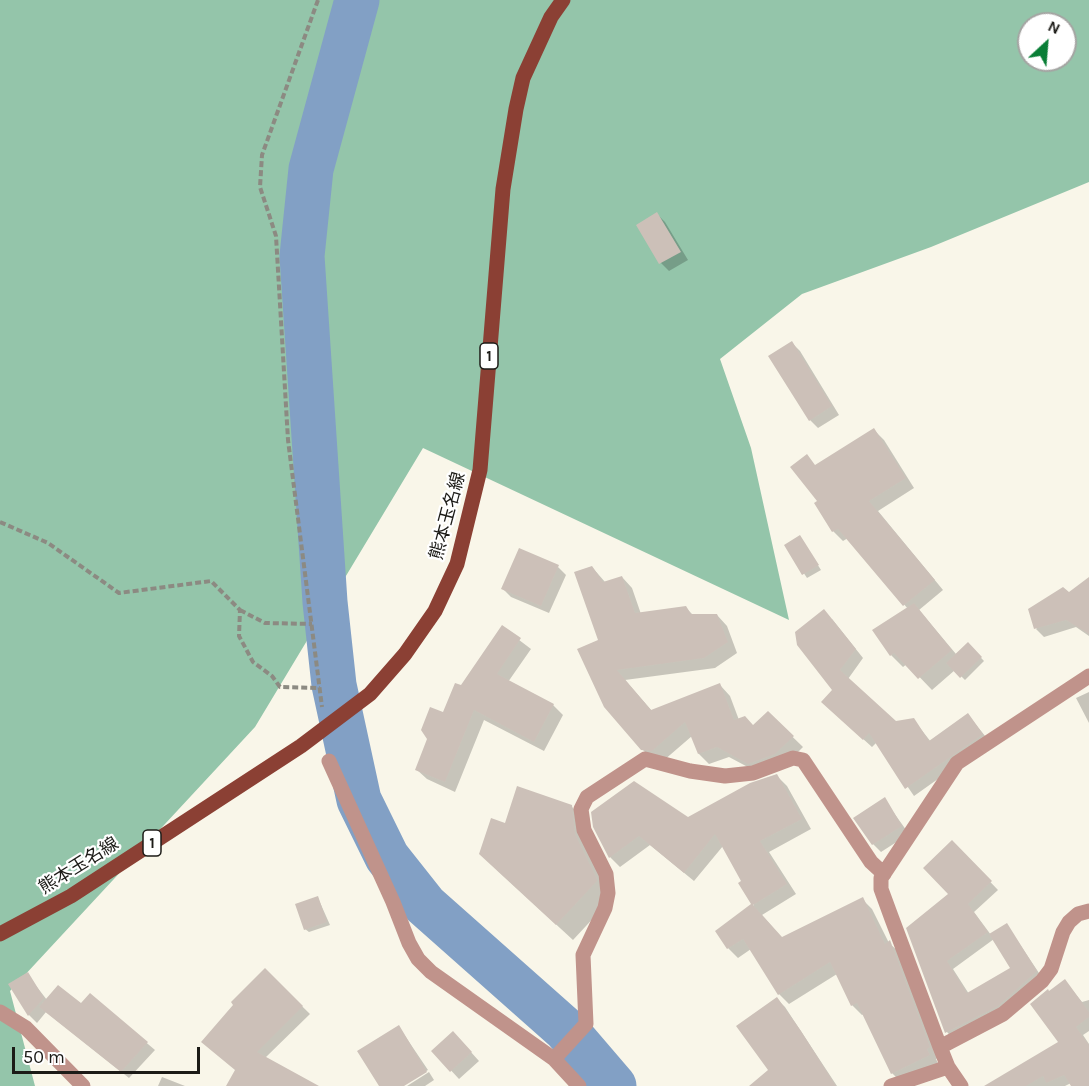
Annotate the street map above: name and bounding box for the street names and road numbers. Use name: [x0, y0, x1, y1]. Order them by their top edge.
road number: 1: [480, 343, 498, 369]
street label: 熊本玉名線: [426, 470, 470, 562]
road number: 1: [143, 830, 161, 856]
street label: 熊本玉名線: [35, 833, 123, 899]

